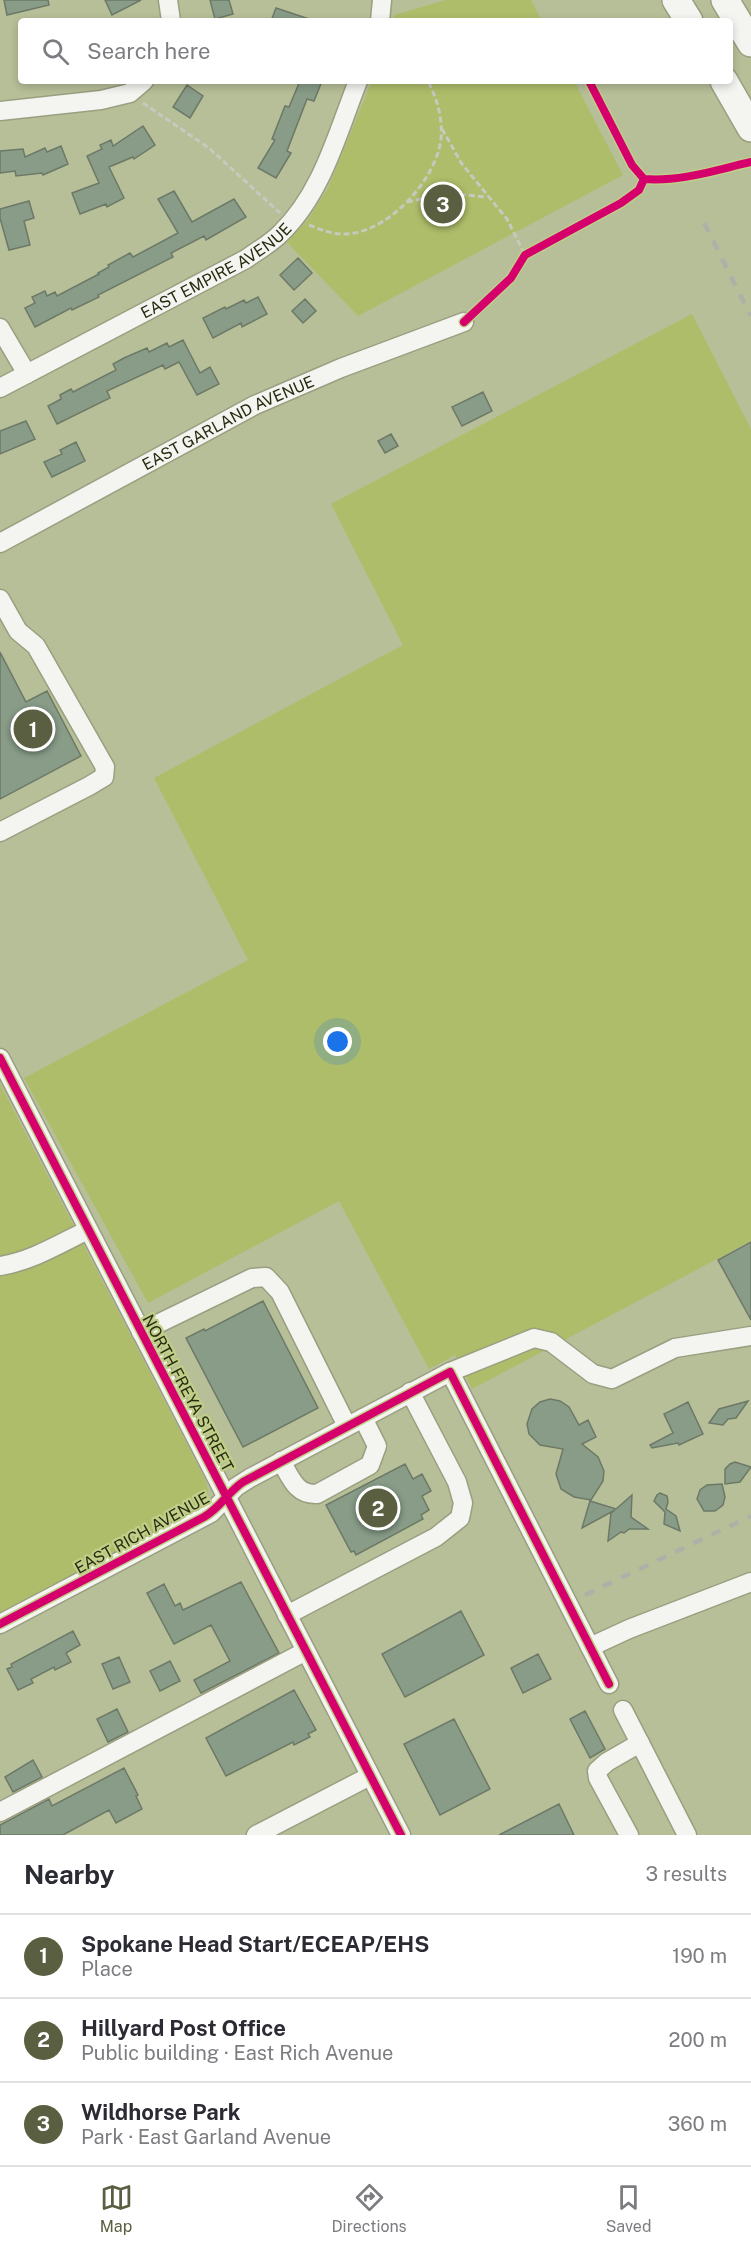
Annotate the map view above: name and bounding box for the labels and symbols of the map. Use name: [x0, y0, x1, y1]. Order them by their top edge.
pin: 3: [424, 182, 462, 226]
street label: EAST EMPIRE AVENUE: [137, 219, 295, 322]
street label: EAST GARLAND AVENUE: [139, 371, 317, 474]
pin: 1: [14, 706, 52, 752]
your location: [323, 1027, 352, 1056]
street label: NORTH FREYA STREET: [139, 1311, 238, 1475]
pin: 2: [358, 1486, 398, 1530]
street label: EAST RICH AVENUE: [71, 1488, 213, 1578]

